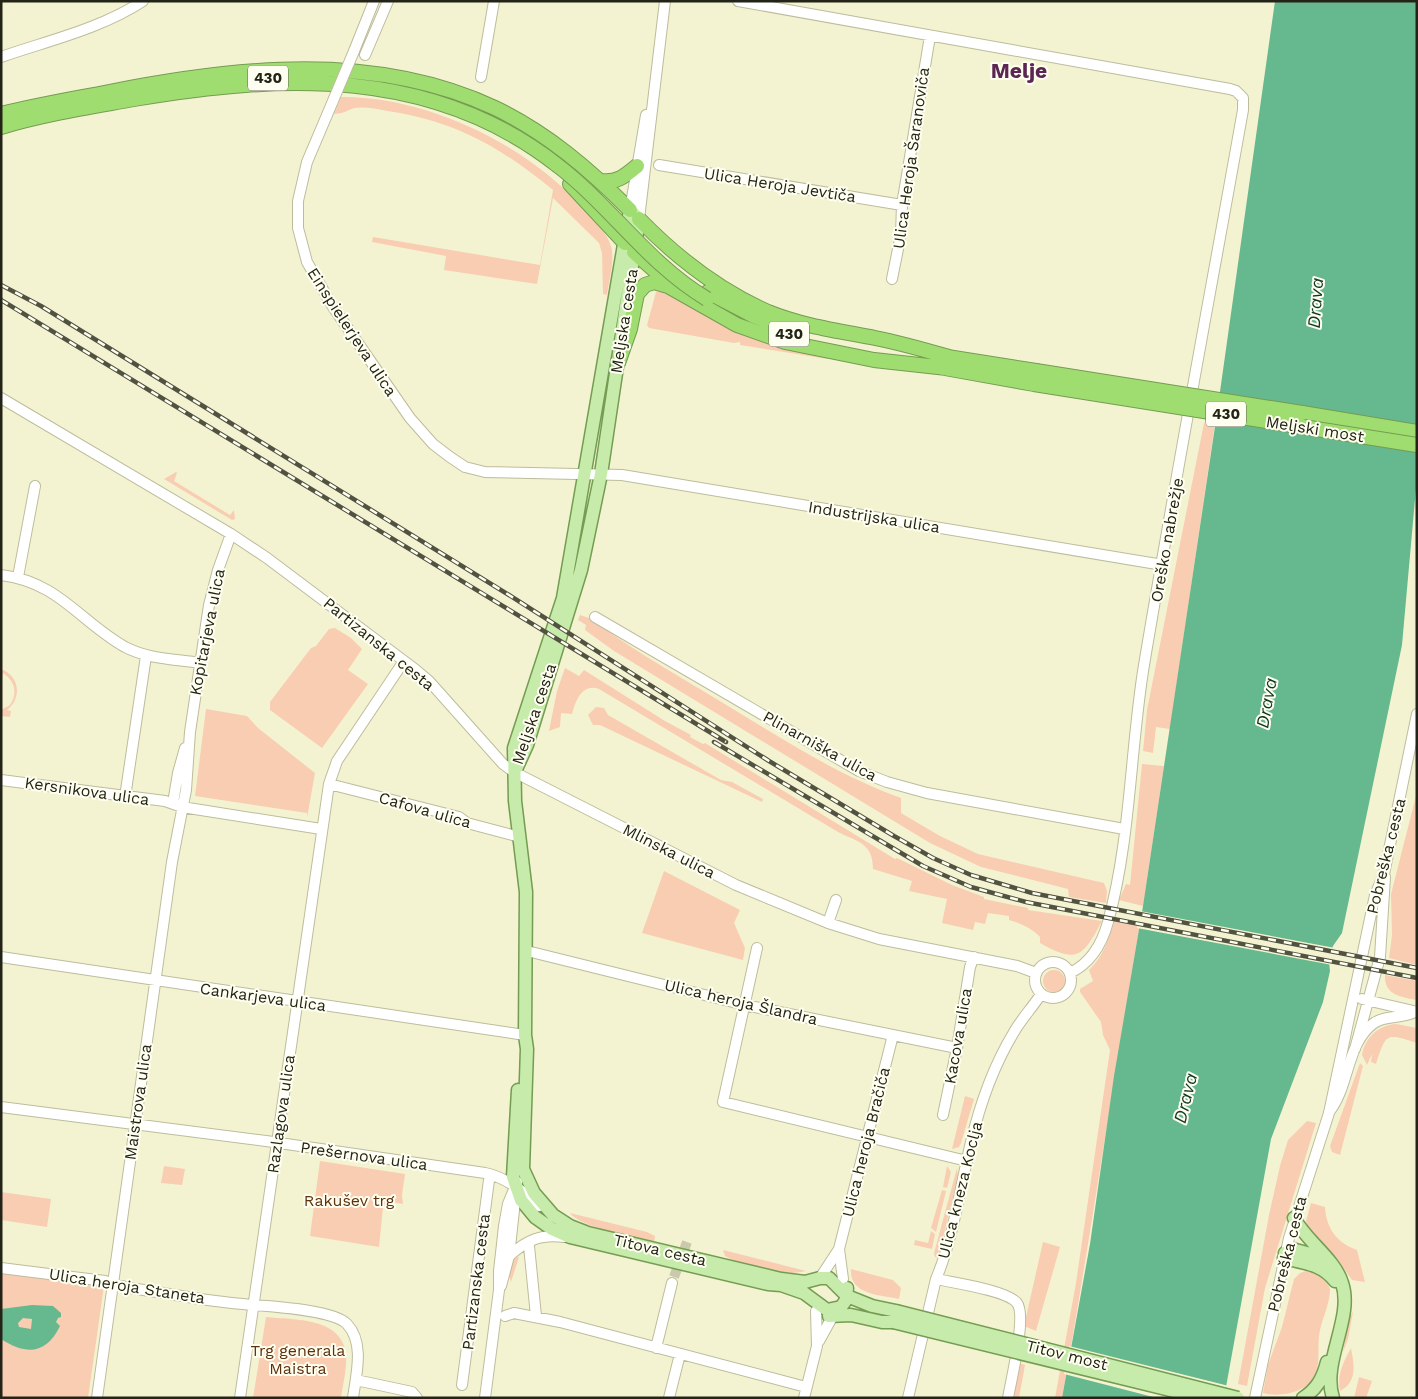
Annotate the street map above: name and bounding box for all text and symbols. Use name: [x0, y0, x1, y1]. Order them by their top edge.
district label: Melje: [991, 58, 1047, 83]
road number: 430: [248, 66, 288, 90]
street label: Ulica Heroja Šaranoviča: [889, 66, 933, 250]
street label: Ulica Heroja Jevtiča: [703, 164, 857, 206]
street label: Einspielerjeva ulica: [303, 264, 401, 400]
street label: Meljska cesta: [606, 267, 642, 375]
water label: Drava: [1303, 277, 1327, 329]
road number: 430: [769, 322, 809, 346]
road number: 430: [1206, 402, 1246, 426]
street label: Meljski most: [1265, 412, 1366, 446]
street label: Oreško nabrežje: [1147, 476, 1187, 604]
street label: Industrijska ulica: [807, 497, 941, 537]
street label: Kopitarjeva ulica: [185, 567, 229, 697]
street label: Partizanska cesta: [320, 593, 438, 695]
street label: Meljska cesta: [508, 661, 560, 767]
water label: Drava: [1251, 676, 1281, 730]
street label: Plinarniška ulica: [760, 707, 880, 785]
street label: Kersnikova ulica: [24, 773, 150, 809]
street label: Cafova ulica: [377, 788, 473, 832]
street label: Pobreška cesta: [1362, 796, 1410, 916]
street label: Mlinska ulica: [620, 820, 718, 882]
street label: Ulica heroja Šlandra: [663, 975, 819, 1029]
street label: Cankarjeva ulica: [199, 979, 327, 1015]
street label: Kacova ulica: [940, 986, 976, 1086]
street label: Maistrova ulica: [120, 1043, 156, 1161]
street label: Razlagova ulica: [263, 1053, 299, 1175]
street label: Ulica heroja Bračiča: [838, 1065, 894, 1219]
water label: Drava: [1169, 1071, 1201, 1125]
street label: Ulica kneza Koclja: [934, 1119, 986, 1261]
street label: Prešernova ulica: [299, 1138, 429, 1174]
park label: Rakušev trg: [304, 1191, 395, 1210]
street label: Pobreška cesta: [1263, 1194, 1311, 1314]
street label: Partizanska cesta: [458, 1213, 494, 1351]
street label: Titova cesta: [612, 1230, 708, 1270]
street label: Ulica heroja Staneta: [48, 1264, 206, 1308]
street label: Titov most: [1024, 1336, 1110, 1374]
park label: Trg generala Maistra: [251, 1341, 345, 1378]

